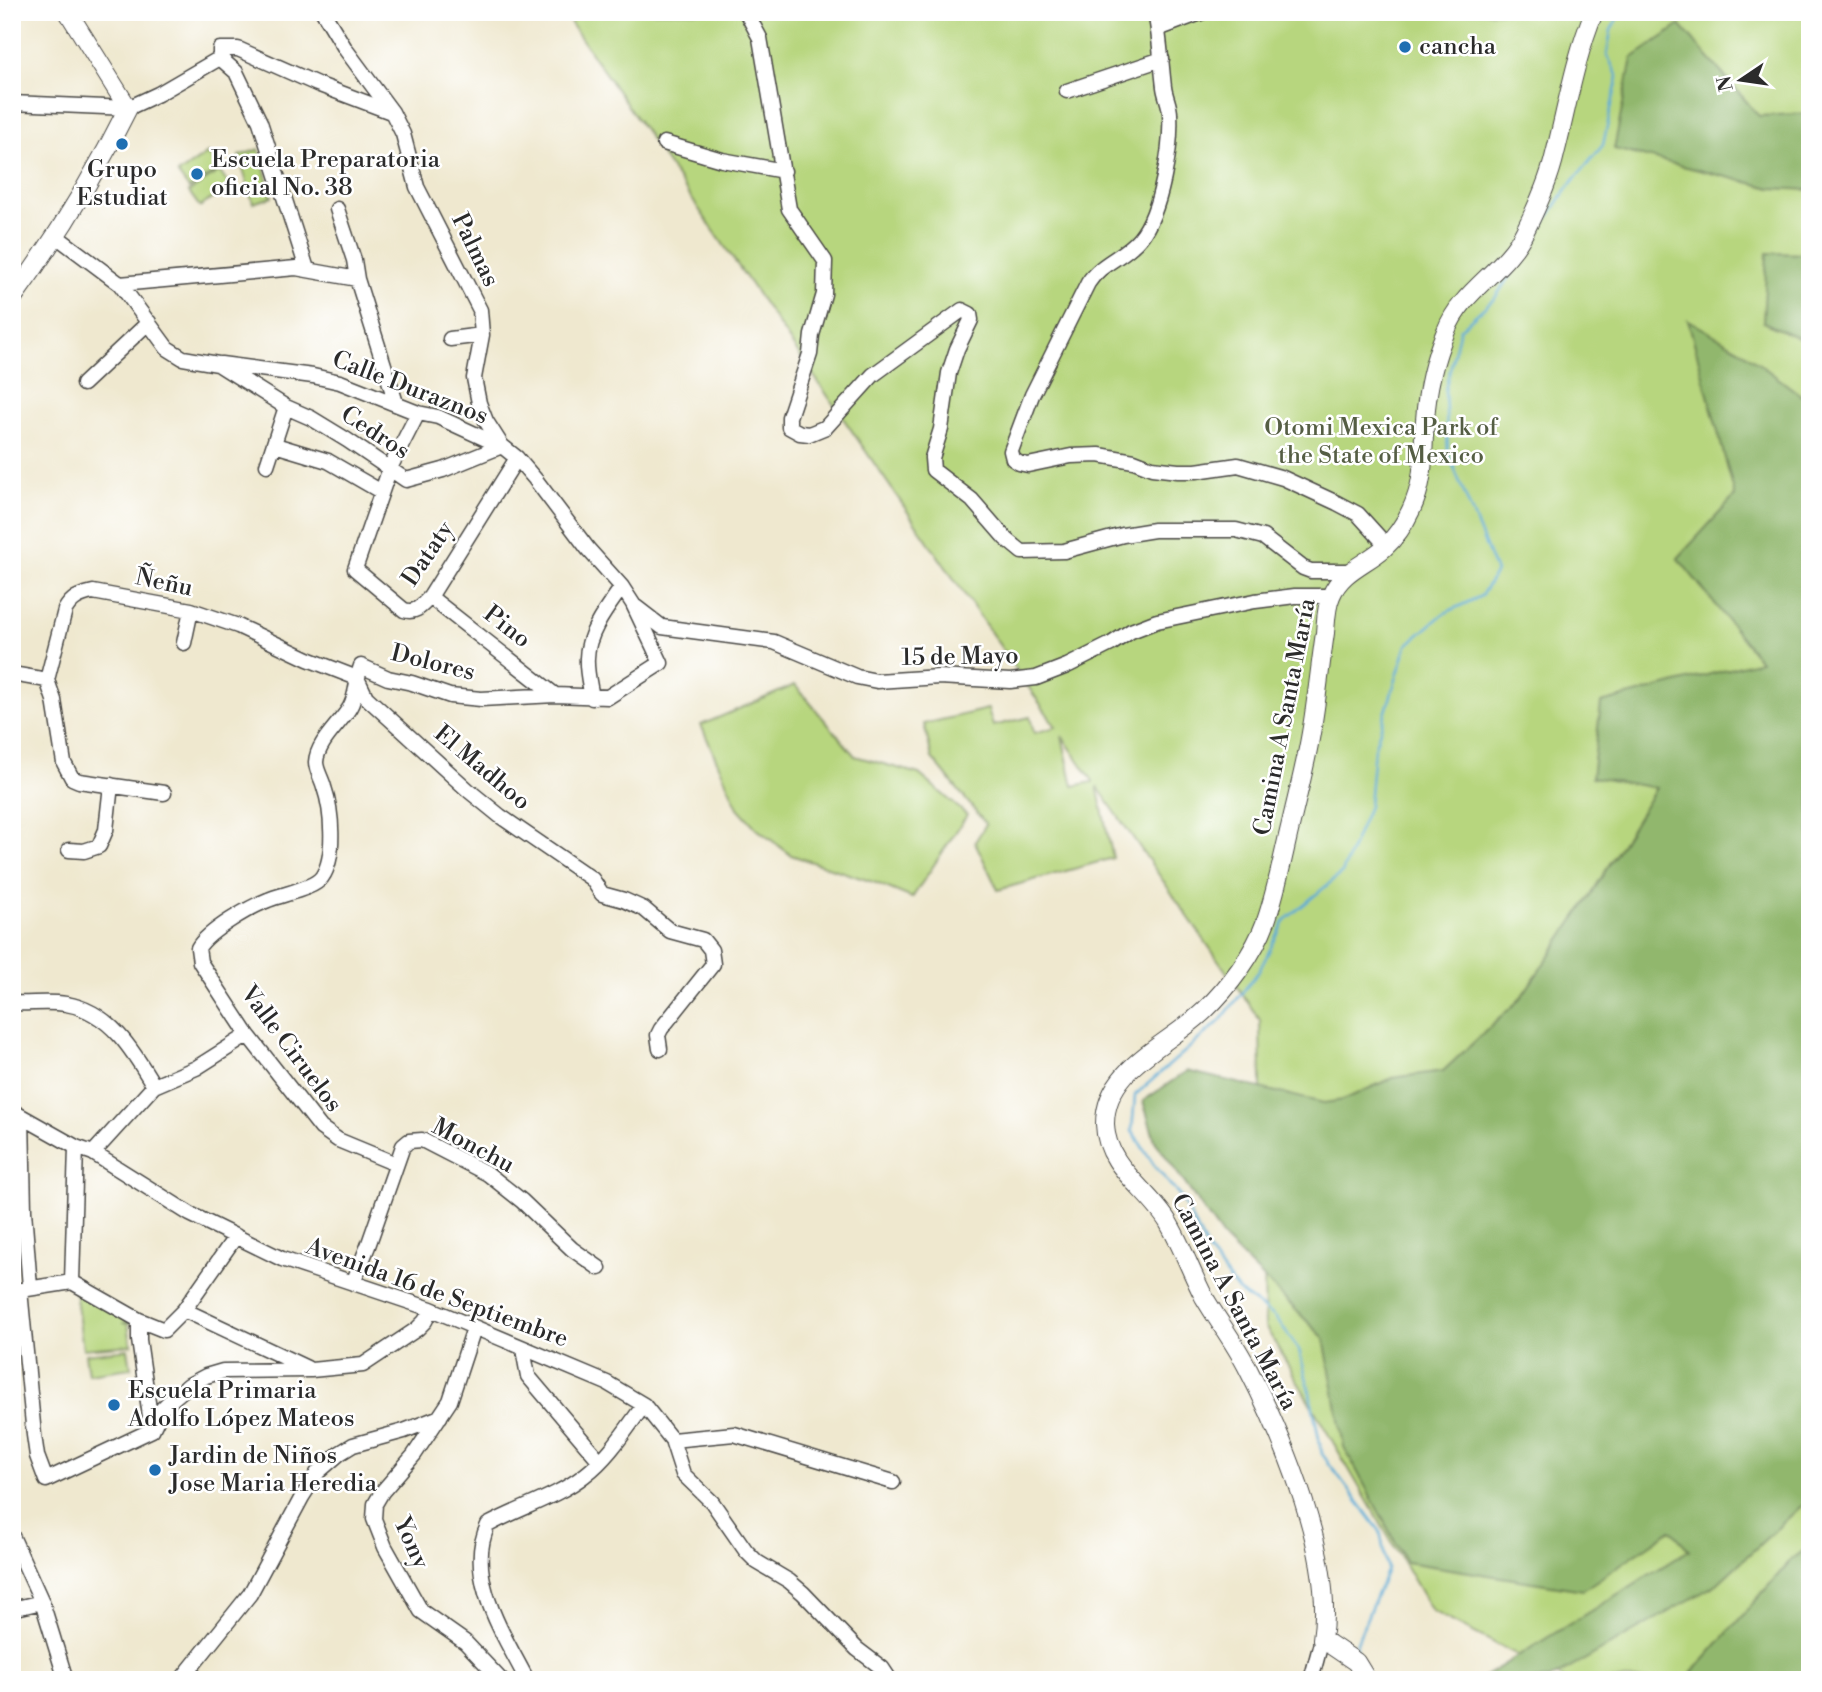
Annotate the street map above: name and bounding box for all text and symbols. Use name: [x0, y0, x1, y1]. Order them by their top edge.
place label: cancha: [1419, 32, 1497, 62]
marker: cancha: [1397, 39, 1413, 55]
north arrow: [1706, 46, 1776, 116]
text: N: [1712, 74, 1739, 94]
marker: Grupo Estudiat: [114, 136, 130, 152]
place label: Escuela Preparatoria oficial No. 38: [211, 145, 441, 203]
place label: Grupo Estudiat: [76, 155, 168, 213]
marker: Escuela Preparatoria oficial No. 38: [189, 166, 205, 182]
street label: Palmas: [444, 208, 506, 292]
street label: Calle Duraznos: [328, 345, 492, 431]
street label: Cedros: [335, 400, 415, 466]
park label: Otomi Mexica Park of the State of Mexico: [1264, 413, 1499, 471]
street label: Dataty: [395, 516, 461, 592]
street label: Ñeñu: [133, 561, 196, 604]
street label: Camina A Santa María: [1247, 595, 1323, 838]
street label: Pino: [477, 599, 537, 655]
street label: Dolores: [388, 638, 478, 688]
street label: 15 de Mayo: [901, 641, 1019, 673]
street label: El Madhoo: [428, 719, 536, 817]
street label: Valle Ciruelos: [233, 979, 348, 1118]
street label: Monchu: [427, 1112, 520, 1180]
street label: Camina A Santa María: [1164, 1189, 1304, 1416]
street label: Avenida 16 de Septiembre: [301, 1231, 572, 1354]
place label: Escuela Primaria Adolfo López Mateos: [127, 1376, 355, 1434]
marker: Escuela Primaria Adolfo López Mateos: [106, 1397, 122, 1413]
place label: Jardin de Niños Jose Maria Heredia: [168, 1441, 378, 1499]
marker: Jardin de Niños Jose Maria Heredia: [147, 1462, 163, 1478]
street label: Yony: [386, 1511, 436, 1574]

